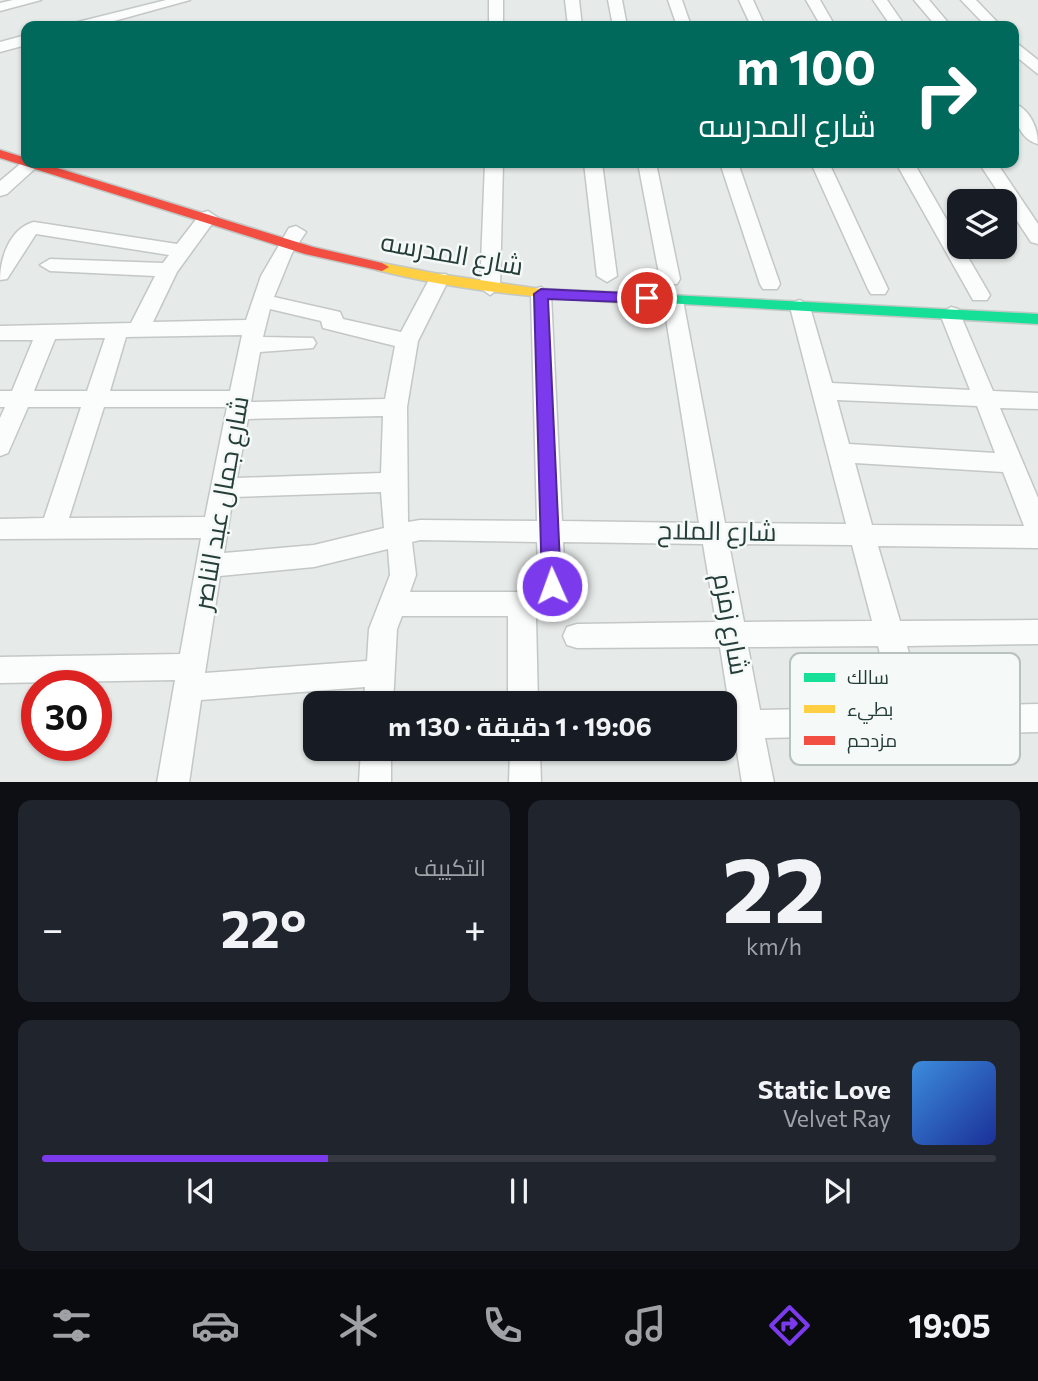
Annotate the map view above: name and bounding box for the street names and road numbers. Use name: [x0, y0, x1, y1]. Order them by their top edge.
street label: شارع المدرسه: [378, 225, 526, 283]
street label: شارع جمال عبد الناصر: [185, 393, 257, 615]
street label: شارع الملاح: [657, 513, 777, 549]
street label: شارع زمزم: [704, 570, 757, 678]

